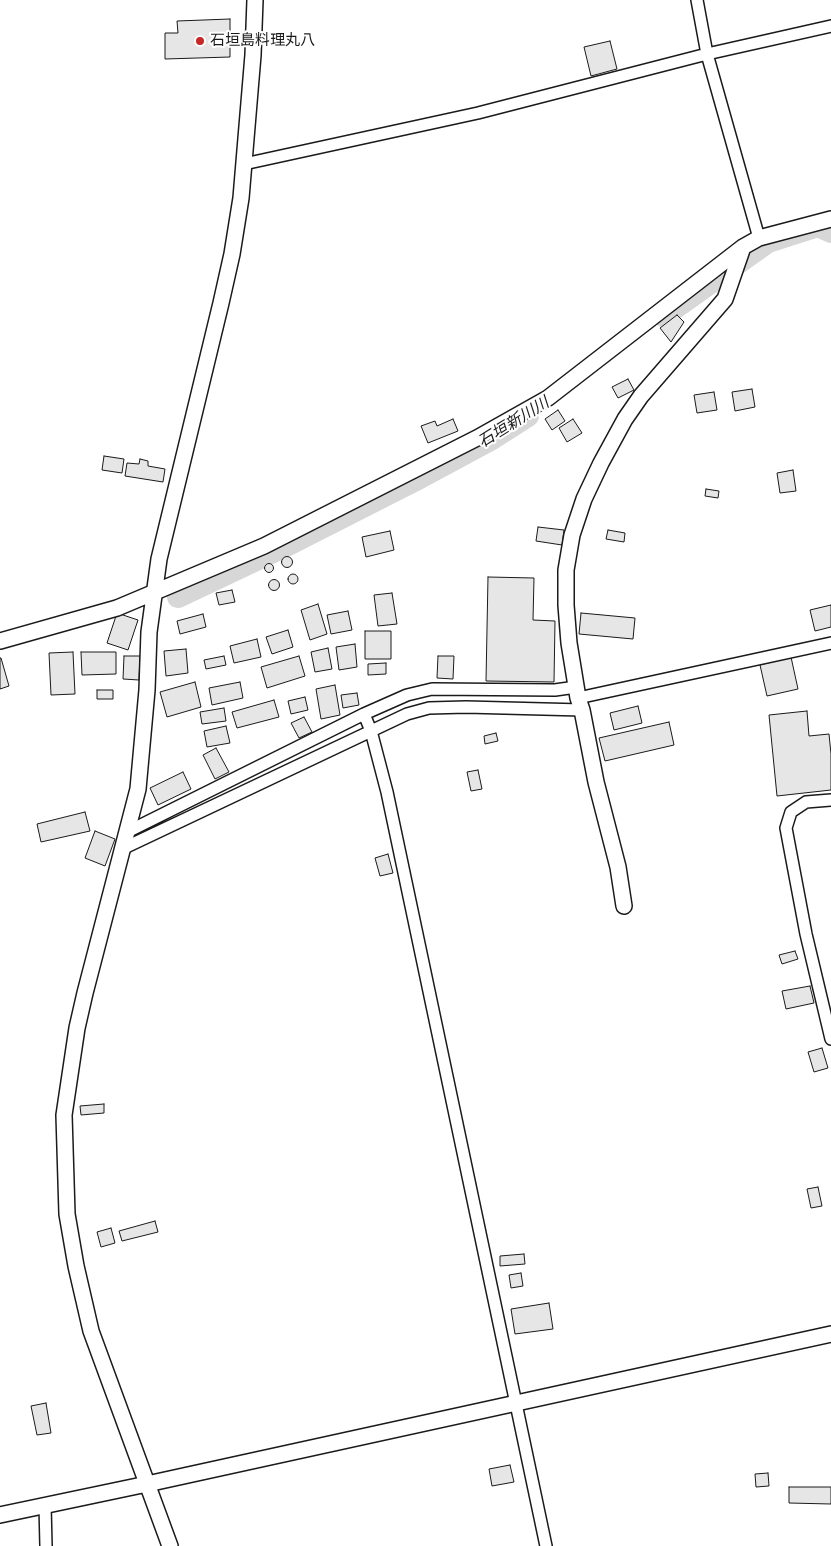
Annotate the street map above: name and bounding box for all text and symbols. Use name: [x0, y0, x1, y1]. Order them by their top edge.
place label: 石垣島料理丸八: [210, 32, 315, 50]
marker: 石垣島料理丸八: [194, 35, 206, 47]
water label: 石垣新川川: [475, 394, 553, 452]

